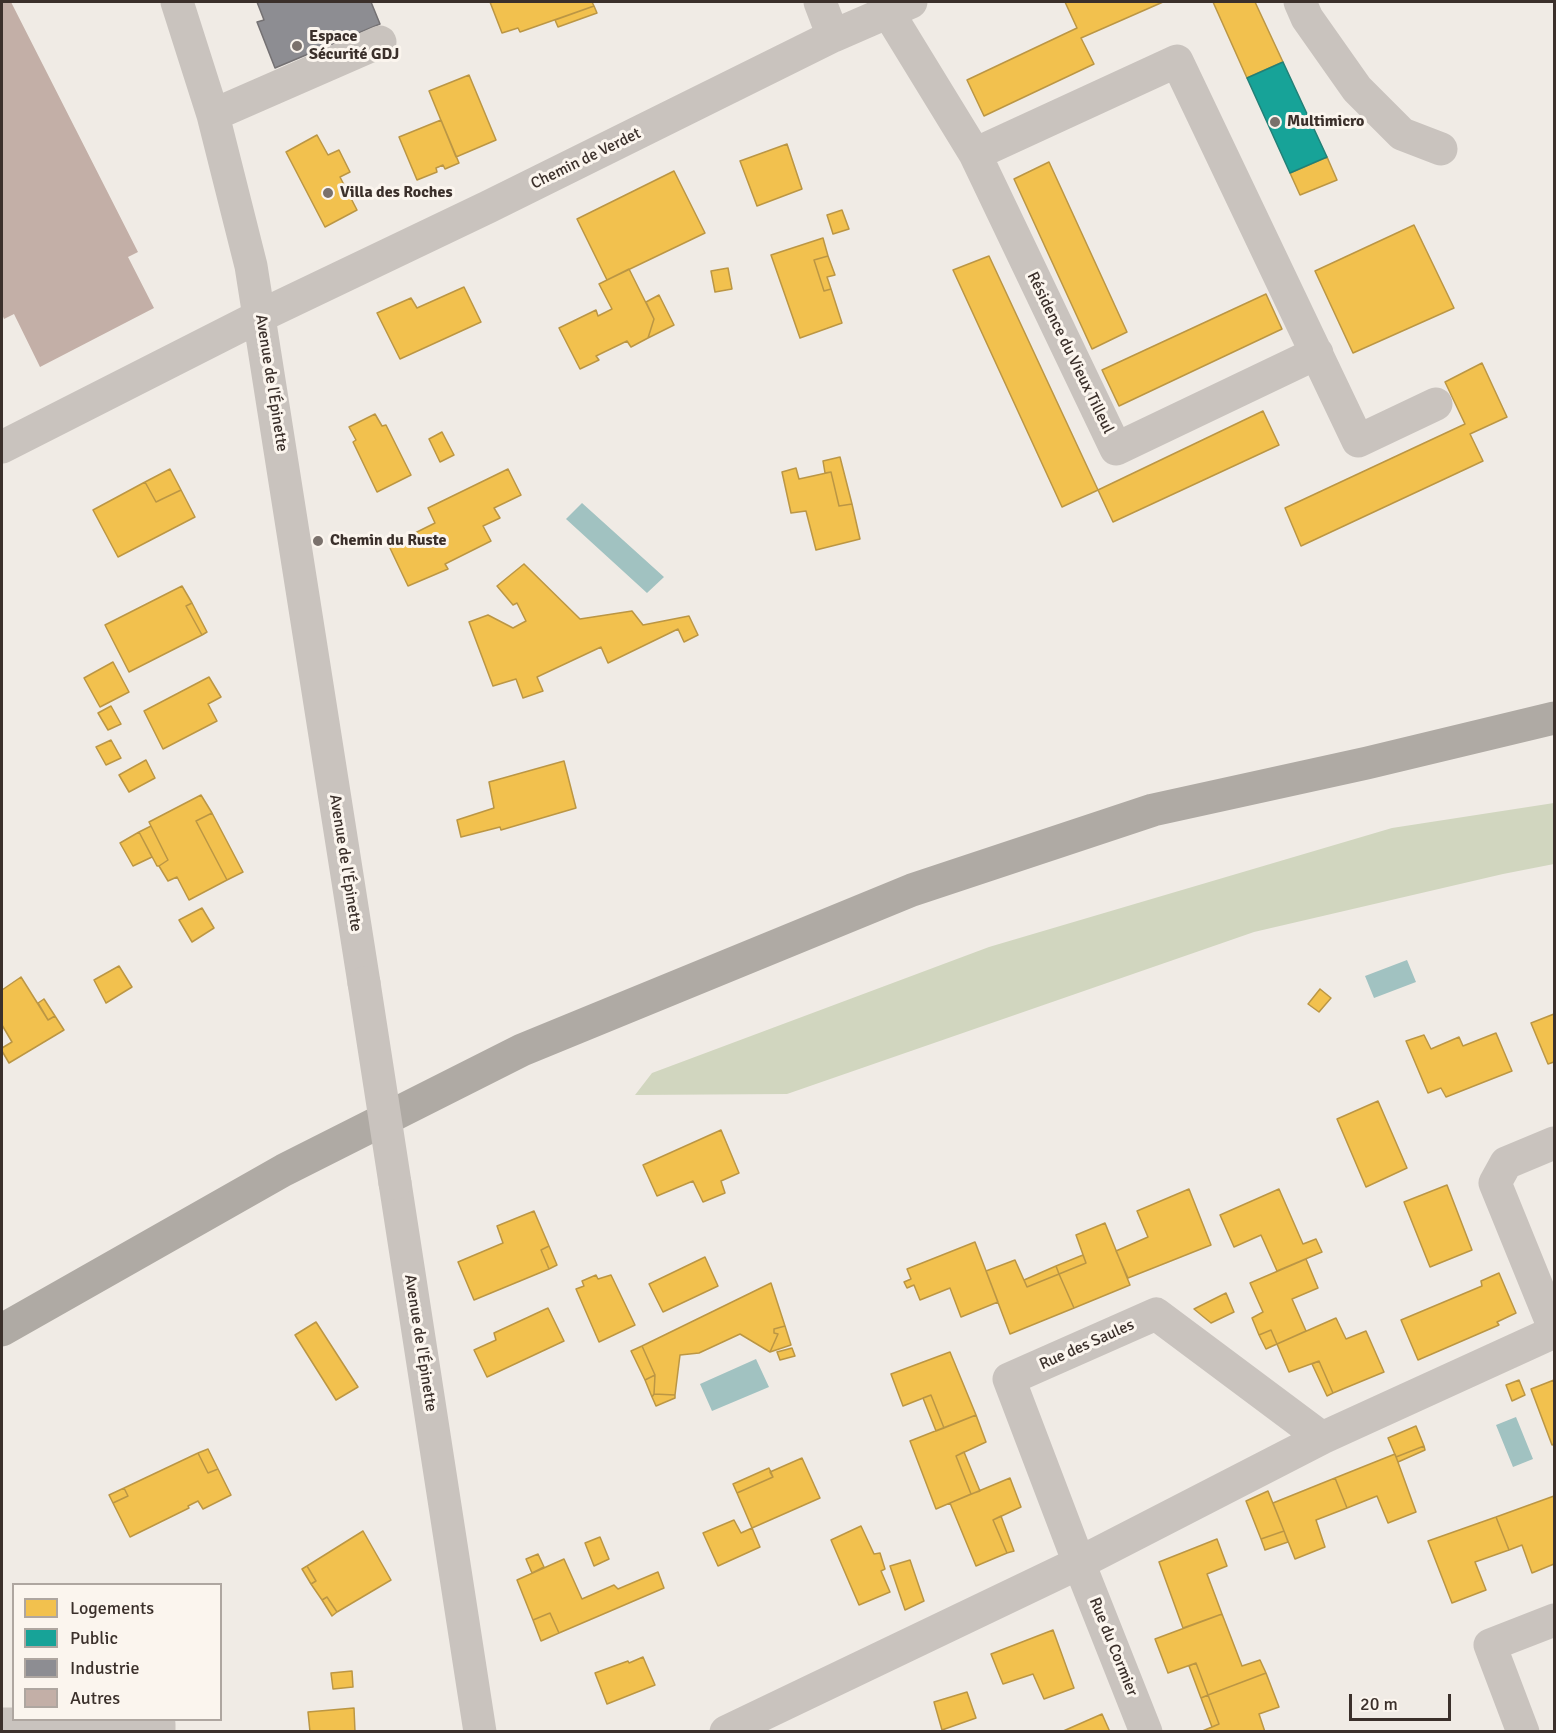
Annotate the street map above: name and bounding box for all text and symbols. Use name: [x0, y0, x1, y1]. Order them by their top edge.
place label: Espace Sécurité GDJ: [309, 27, 399, 65]
marker: Espace Sécurité GDJ: [290, 39, 304, 53]
place label: Multimicro: [1287, 112, 1364, 132]
marker: Multimicro: [1268, 115, 1282, 129]
street label: Chemin de Verdet: [528, 124, 644, 194]
place label: Villa des Roches: [340, 183, 453, 203]
marker: Villa des Roches: [321, 186, 335, 200]
street label: Résidence du Vieux Tilleul: [1022, 269, 1118, 437]
street label: Avenue de l'Épinette: [251, 313, 291, 453]
place label: Chemin du Ruste: [330, 531, 447, 551]
marker: Chemin du Ruste: [311, 534, 325, 548]
street label: Avenue de l'Épinette: [325, 793, 365, 933]
street label: Avenue de l'Épinette: [400, 1273, 440, 1413]
street label: Rue des Saules: [1037, 1316, 1137, 1374]
legend: [12, 1583, 222, 1721]
street label: Rue du Cormier: [1084, 1595, 1142, 1699]
text: Logements: [70, 1597, 154, 1619]
text: Public: [70, 1627, 118, 1649]
text: Industrie: [70, 1657, 140, 1679]
scale bar: [1352, 1682, 1454, 1720]
text: Autres: [70, 1687, 120, 1709]
text: 20 m: [1360, 1693, 1398, 1715]

